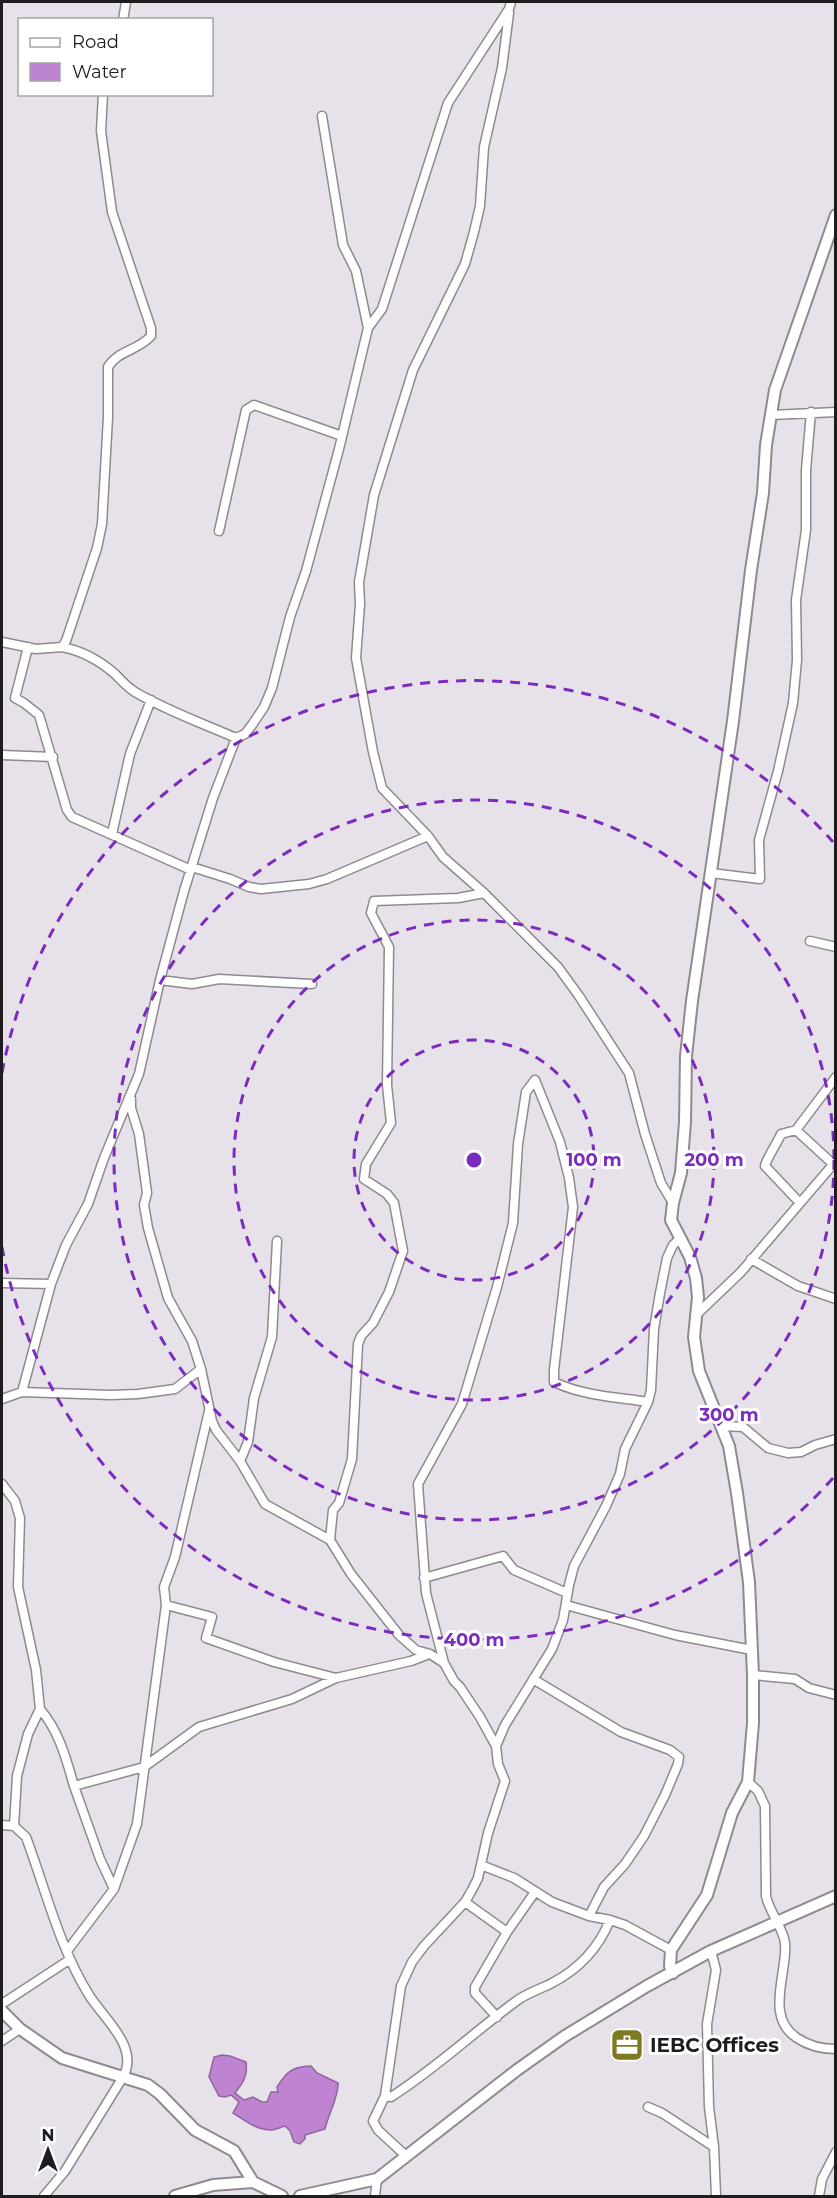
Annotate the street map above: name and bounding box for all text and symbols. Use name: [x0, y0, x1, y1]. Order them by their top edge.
legend: [18, 18, 213, 96]
text: Road: [72, 31, 119, 53]
text: Water: [72, 61, 127, 83]
text: 100 m: [566, 1149, 622, 1171]
text: 200 m: [684, 1149, 744, 1171]
centre of rings: [464, 1150, 484, 1170]
text: 300 m: [698, 1404, 759, 1426]
text: 400 m: [444, 1629, 504, 1651]
office icon: IEBC Offices: [609, 2027, 645, 2063]
place label: IEBC Offices: [650, 2033, 779, 2057]
north arrow: [18, 2120, 78, 2180]
text: N: [42, 2126, 54, 2145]

